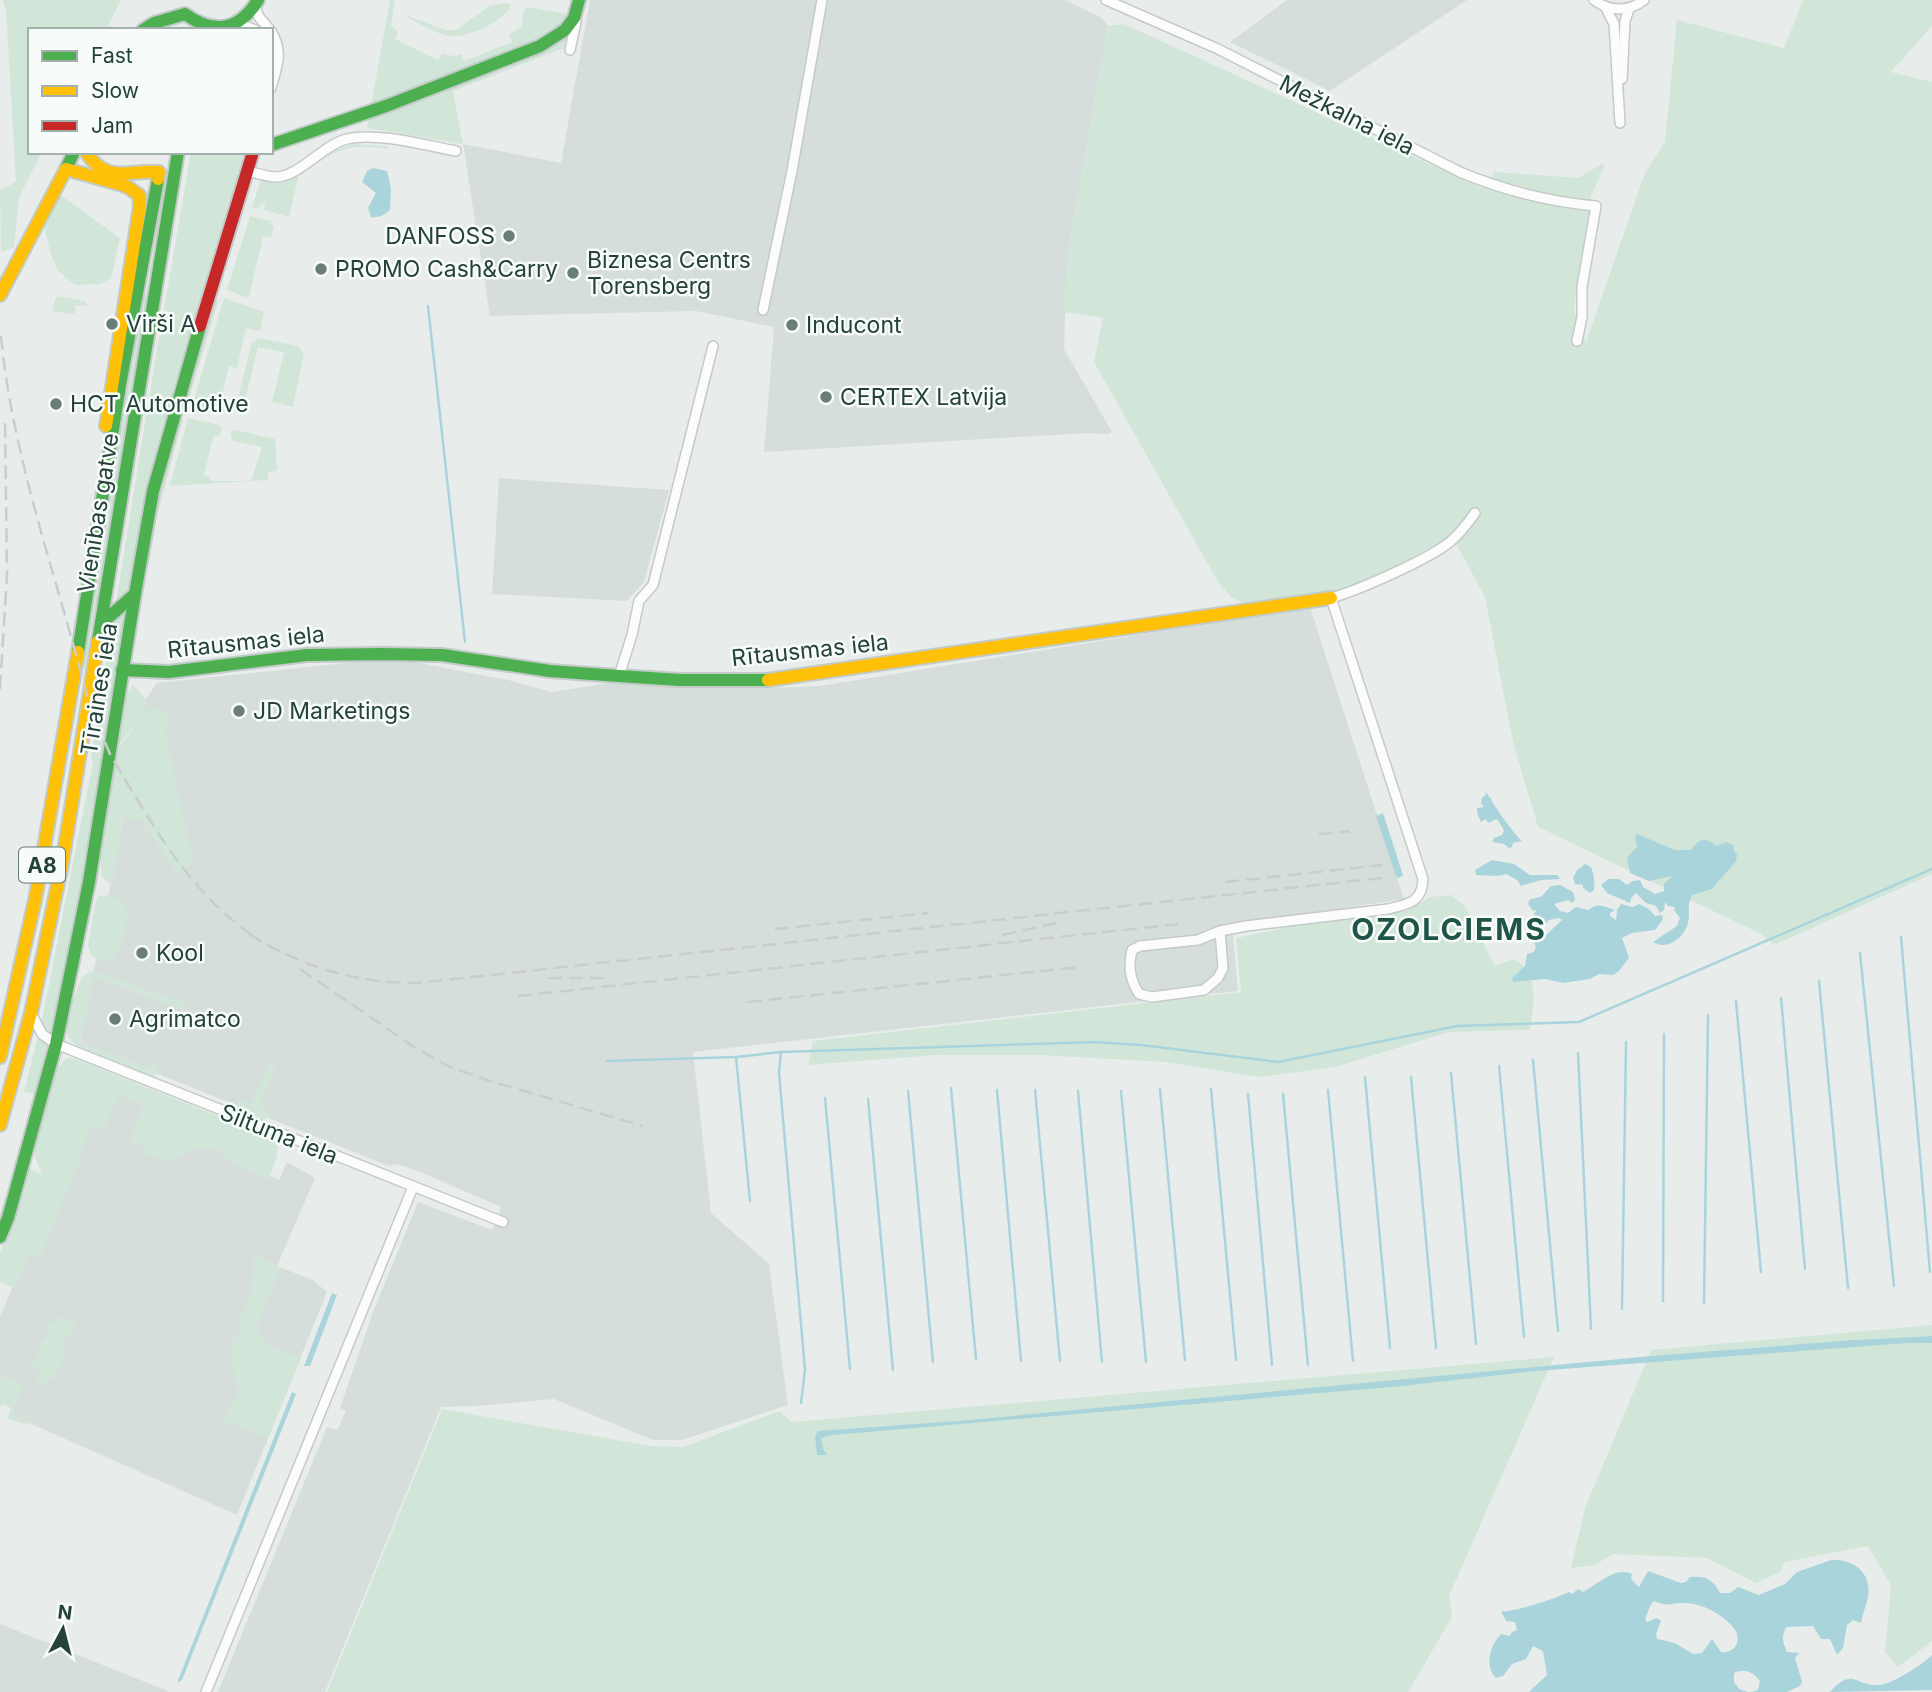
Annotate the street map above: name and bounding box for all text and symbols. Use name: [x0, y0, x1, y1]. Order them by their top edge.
legend: [28, 28, 273, 154]
text: Fast: [91, 43, 133, 68]
street label: Mežkalna iela: [1275, 69, 1419, 161]
text: Slow: [91, 78, 139, 103]
text: Jam: [91, 113, 133, 138]
place label: DANFOSS: [385, 222, 495, 250]
marker: DANFOSS: [501, 228, 517, 244]
place label: Biznesa Centrs Torensberg: [587, 246, 751, 300]
place label: PROMO Cash&Carry: [335, 255, 558, 283]
marker: PROMO Cash&Carry: [313, 261, 329, 277]
marker: Biznesa Centrs Torensberg: [565, 265, 581, 281]
place label: Virši A: [126, 310, 196, 338]
place label: Inducont: [806, 311, 902, 339]
marker: Virši A: [104, 316, 120, 332]
marker: Inducont: [784, 317, 800, 333]
place label: CERTEX Latvija: [840, 383, 1007, 411]
marker: CERTEX Latvija: [818, 389, 834, 405]
place label: HCT Automotive: [70, 390, 249, 418]
marker: HCT Automotive: [48, 396, 64, 412]
street label: Vienības gatve: [72, 431, 124, 595]
street label: Rītausmas iela: [166, 620, 326, 664]
street label: Tīraines iela: [75, 621, 123, 757]
street label: Rītausmas iela: [730, 628, 890, 672]
place label: JD Marketings: [253, 697, 410, 725]
marker: JD Marketings: [231, 703, 247, 719]
road number: A8: [19, 848, 65, 882]
district label: OZOLCIEMS: [1351, 911, 1547, 947]
place label: Kool: [156, 939, 204, 967]
marker: Kool: [134, 945, 150, 961]
place label: Agrimatco: [129, 1005, 241, 1033]
marker: Agrimatco: [107, 1011, 123, 1027]
street label: Siltuma iela: [216, 1098, 342, 1170]
north arrow: [28, 1594, 98, 1664]
text: N: [56, 1600, 74, 1625]

